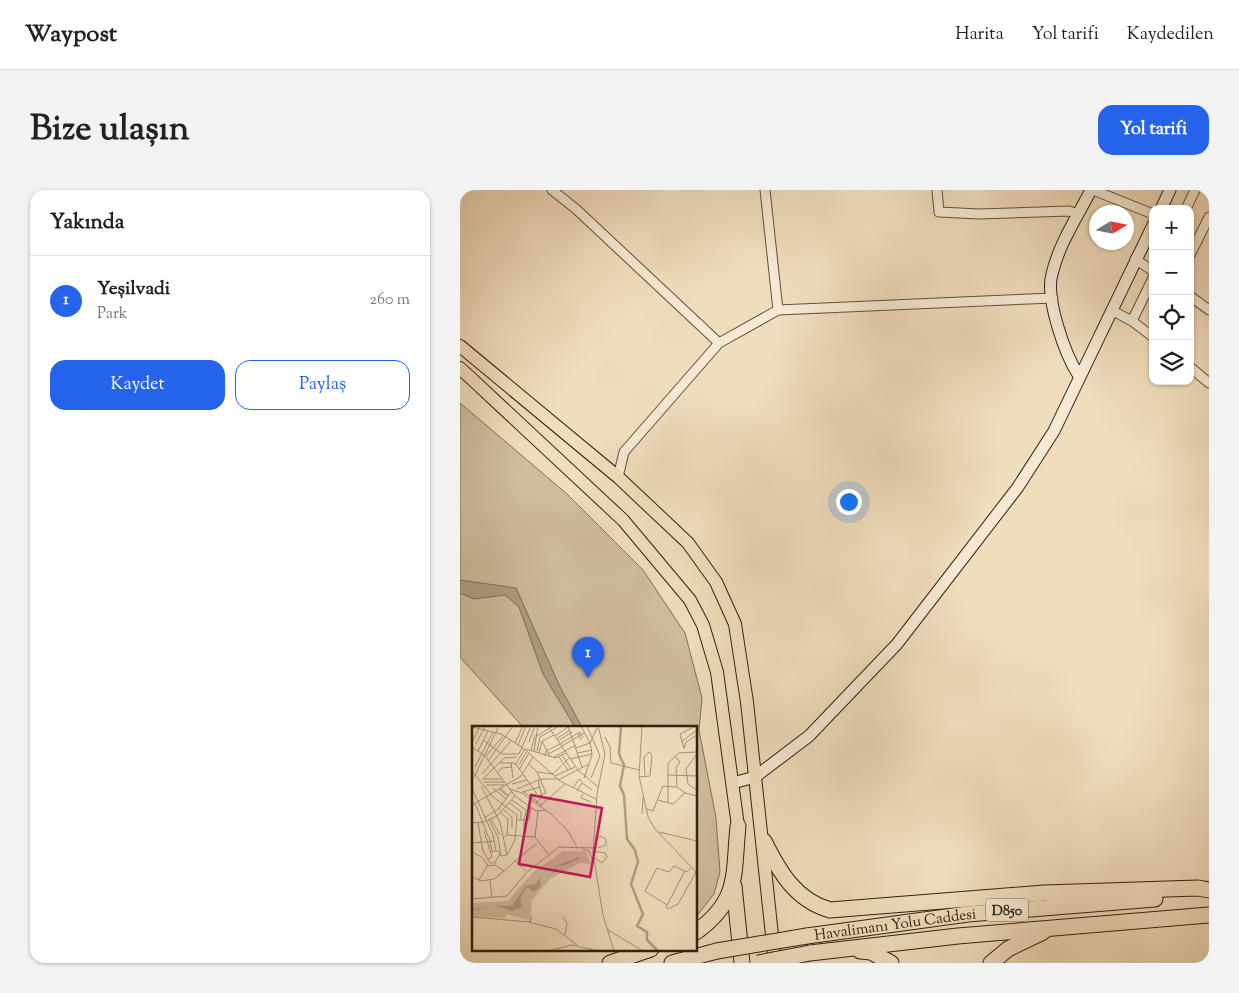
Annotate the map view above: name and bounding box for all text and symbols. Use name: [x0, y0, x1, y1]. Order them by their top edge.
text: Waypost: [25, 18, 117, 52]
text: Harita: [955, 22, 1004, 48]
text: Yol tarifi: [1032, 22, 1099, 48]
text: Kaydedilen: [1127, 22, 1214, 48]
text: Bize ulaşın: [30, 105, 189, 156]
button: Yol tarifi: [1098, 105, 1209, 155]
north arrow: [1089, 205, 1134, 250]
map controls: [1149, 205, 1194, 385]
button: +: [1149, 205, 1194, 250]
text: Yakında: [50, 208, 124, 238]
button: −: [1149, 250, 1194, 295]
text: Yeşilvadi: [97, 276, 170, 303]
text: 1: [63, 289, 69, 312]
text: 260 m: [369, 289, 410, 312]
button: locate: [1149, 295, 1194, 340]
text: Park: [97, 303, 128, 326]
button: layers: [1149, 340, 1194, 385]
button: Kaydet: [50, 360, 225, 410]
button: Paylaş: [235, 360, 410, 410]
your location: [836, 489, 862, 515]
pin: 1: [572, 637, 604, 678]
inset map: [472, 726, 698, 950]
road number: D850: [986, 898, 1028, 922]
street label: Havalimanı Yolu Caddesi: [813, 904, 977, 947]

